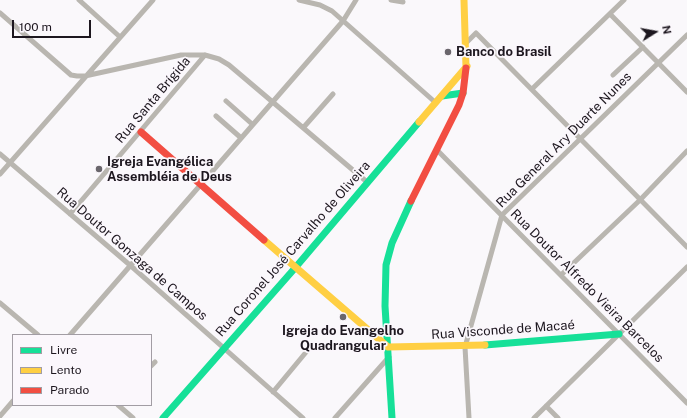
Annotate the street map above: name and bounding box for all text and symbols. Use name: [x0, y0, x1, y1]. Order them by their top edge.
scale bar: [14, 12, 93, 38]
north arrow: [635, 12, 675, 52]
text: 100 m: [19, 20, 52, 34]
text: N: [660, 24, 673, 35]
place label: Banco do Brasil: [456, 44, 552, 60]
marker: Banco do Brasil: [443, 47, 453, 57]
street label: Rua Santa Brígida: [112, 54, 194, 146]
street label: Rua General Ary Duarte Nunes: [493, 69, 635, 211]
place label: Igreja Evangélica Assembléia de Deus: [107, 154, 232, 185]
street label: Rua Coronel José Carvalho de Oliveira: [213, 158, 373, 340]
marker: Igreja Evangélica Assembléia de Deus: [94, 164, 104, 174]
street label: Rua Doutor Gonzaga de Campos: [54, 184, 210, 324]
street label: Rua Doutor Alfredo Vieira Barcelos: [507, 206, 667, 366]
marker: Igreja do Evangelho Quadrangular: [338, 312, 348, 322]
street label: Rua Visconde de Macaé: [431, 317, 575, 343]
place label: Igreja do Evangelho Quadrangular: [282, 323, 404, 354]
legend: [12, 334, 152, 406]
text: Livre: [50, 343, 77, 357]
text: Lento: [50, 363, 81, 377]
text: Parado: [50, 383, 89, 397]

